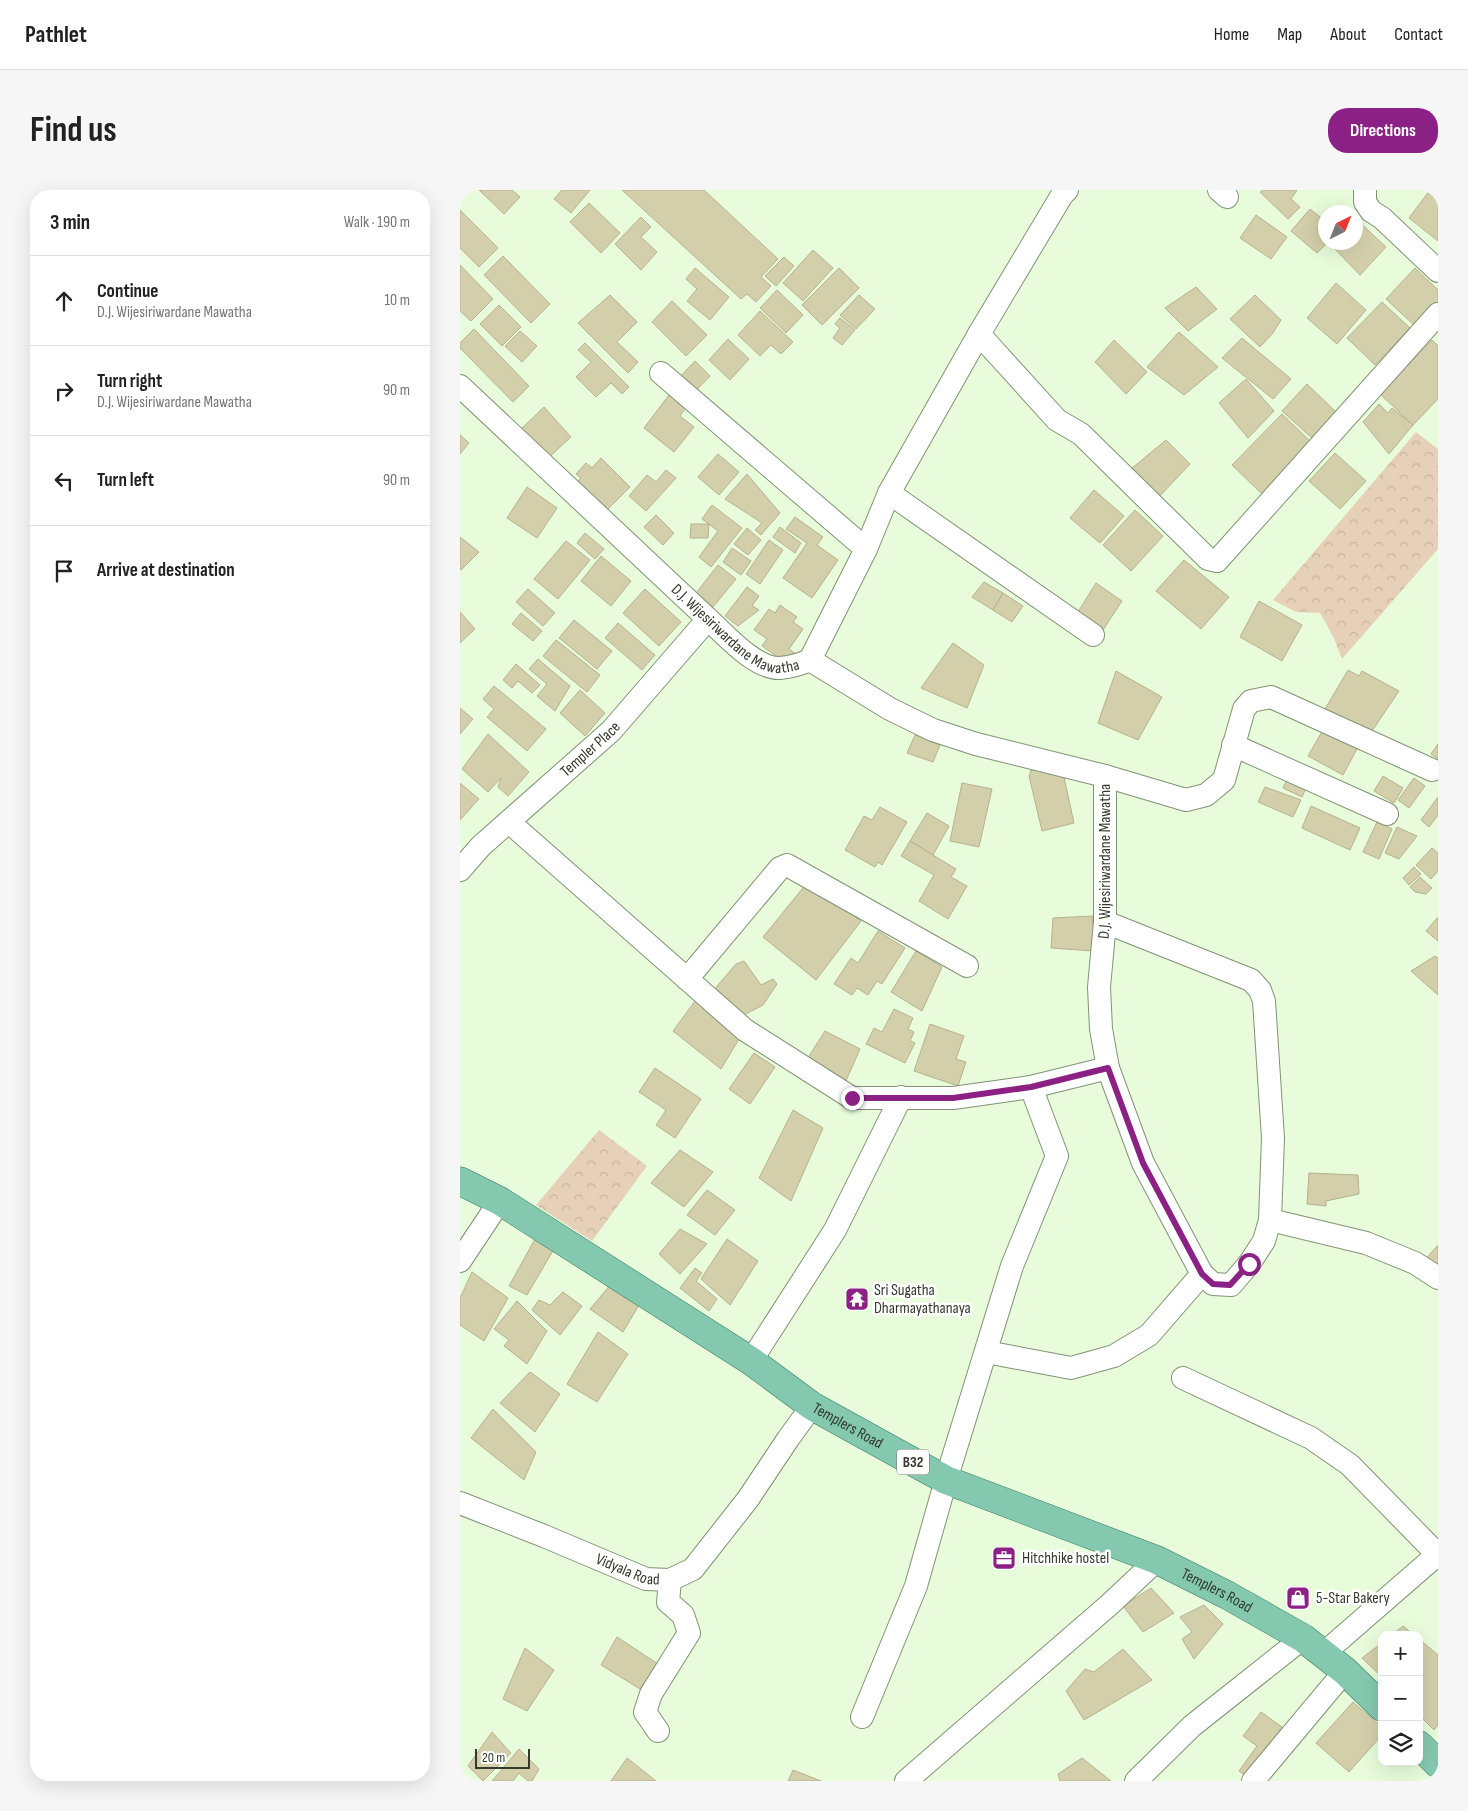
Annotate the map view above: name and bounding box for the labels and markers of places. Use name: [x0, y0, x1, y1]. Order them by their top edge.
place label: Sri Sugatha Dharmayathanaya: [874, 1281, 971, 1318]
temple icon: Sri Sugatha Dharmayathanaya: [844, 1286, 870, 1312]
office icon: Hitchhike hostel: [991, 1545, 1017, 1571]
place label: Hitchhike hostel: [1022, 1549, 1109, 1568]
shop icon: 5-Star Bakery: [1285, 1585, 1311, 1611]
place label: 5-Star Bakery: [1316, 1589, 1390, 1608]

